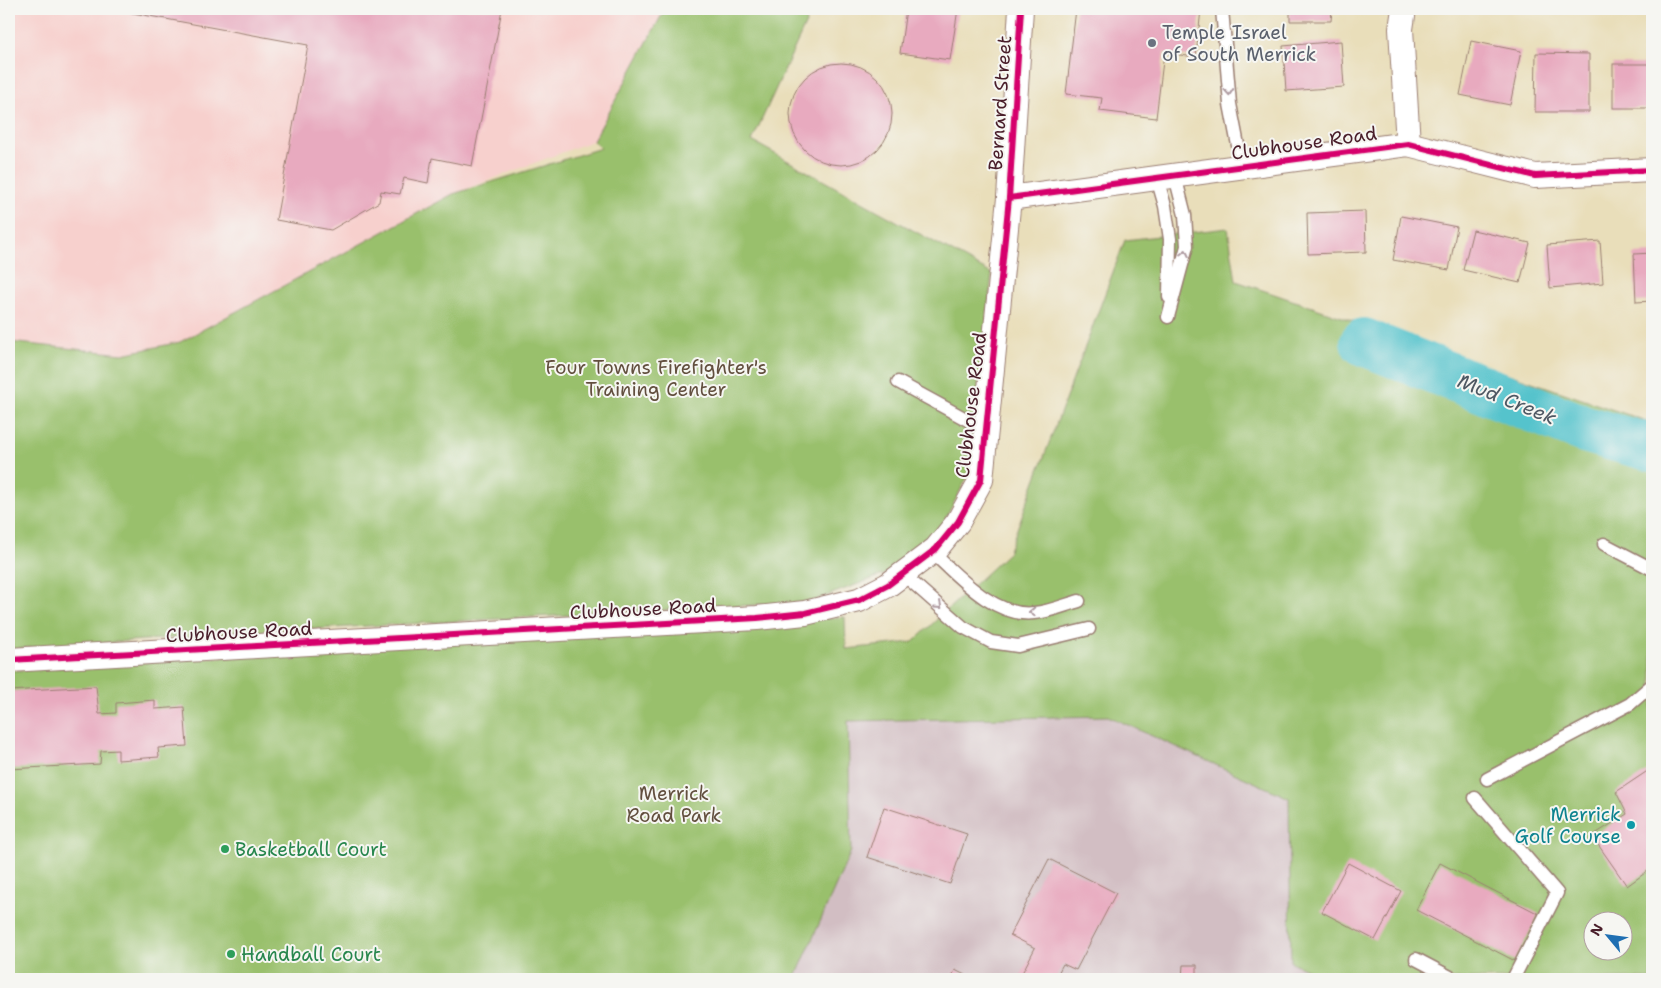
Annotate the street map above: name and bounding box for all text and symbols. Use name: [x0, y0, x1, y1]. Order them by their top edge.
place label: Temple Israel of South Merrick: [1162, 20, 1317, 67]
street label: Bernard Street: [983, 35, 1017, 171]
marker: Temple Israel of South Merrick: [1146, 37, 1158, 49]
one-way arrow: [1223, 89, 1234, 97]
street label: Clubhouse Road: [1230, 120, 1378, 166]
one-way arrow: [1179, 249, 1190, 258]
street label: Clubhouse Road: [950, 331, 992, 479]
park label: Four Towns Firefighter's Training Center: [545, 355, 767, 402]
water label: Mud Creek: [1454, 367, 1561, 431]
street label: Clubhouse Road: [569, 593, 717, 625]
one-way arrow: [934, 601, 943, 610]
one-way arrow: [1028, 607, 1036, 617]
street label: Clubhouse Road: [165, 616, 313, 648]
park label: Merrick Road Park: [627, 781, 722, 828]
place label: Merrick Golf Course: [1514, 802, 1621, 849]
marker: Merrick Golf Course: [1625, 819, 1637, 831]
place label: Basketball Court: [235, 837, 387, 862]
marker: Basketball Court: [219, 843, 231, 855]
north arrow: [1584, 910, 1634, 960]
text: N: [1586, 920, 1607, 939]
place label: Handball Court: [241, 942, 381, 967]
marker: Handball Court: [225, 948, 237, 960]

